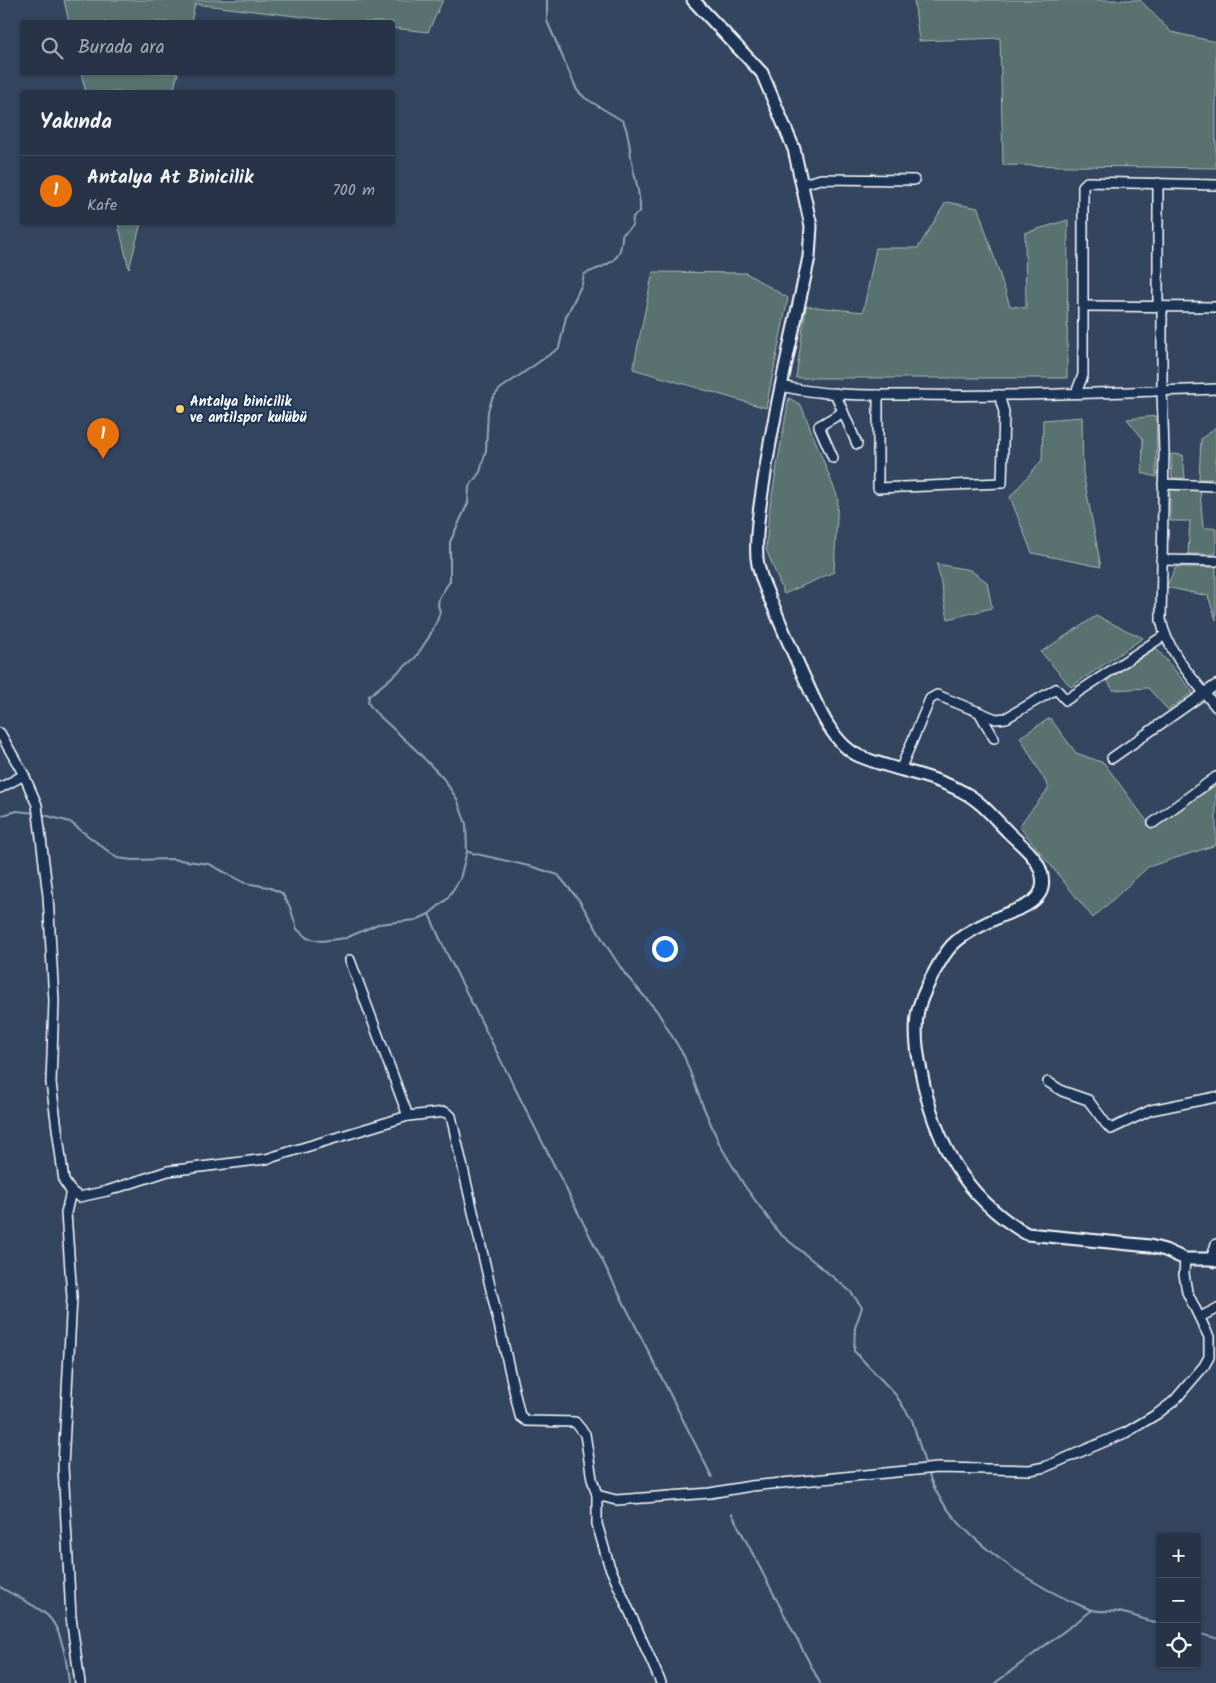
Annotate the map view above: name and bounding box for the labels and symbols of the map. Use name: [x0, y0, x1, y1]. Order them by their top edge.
place label: Antalya binicilik ve antilspor kulübü: [190, 391, 307, 429]
marker: Antalya binicilik ve antilspor kulübü: [174, 403, 186, 415]
pin: 1: [87, 418, 119, 459]
your location: [652, 936, 678, 962]

